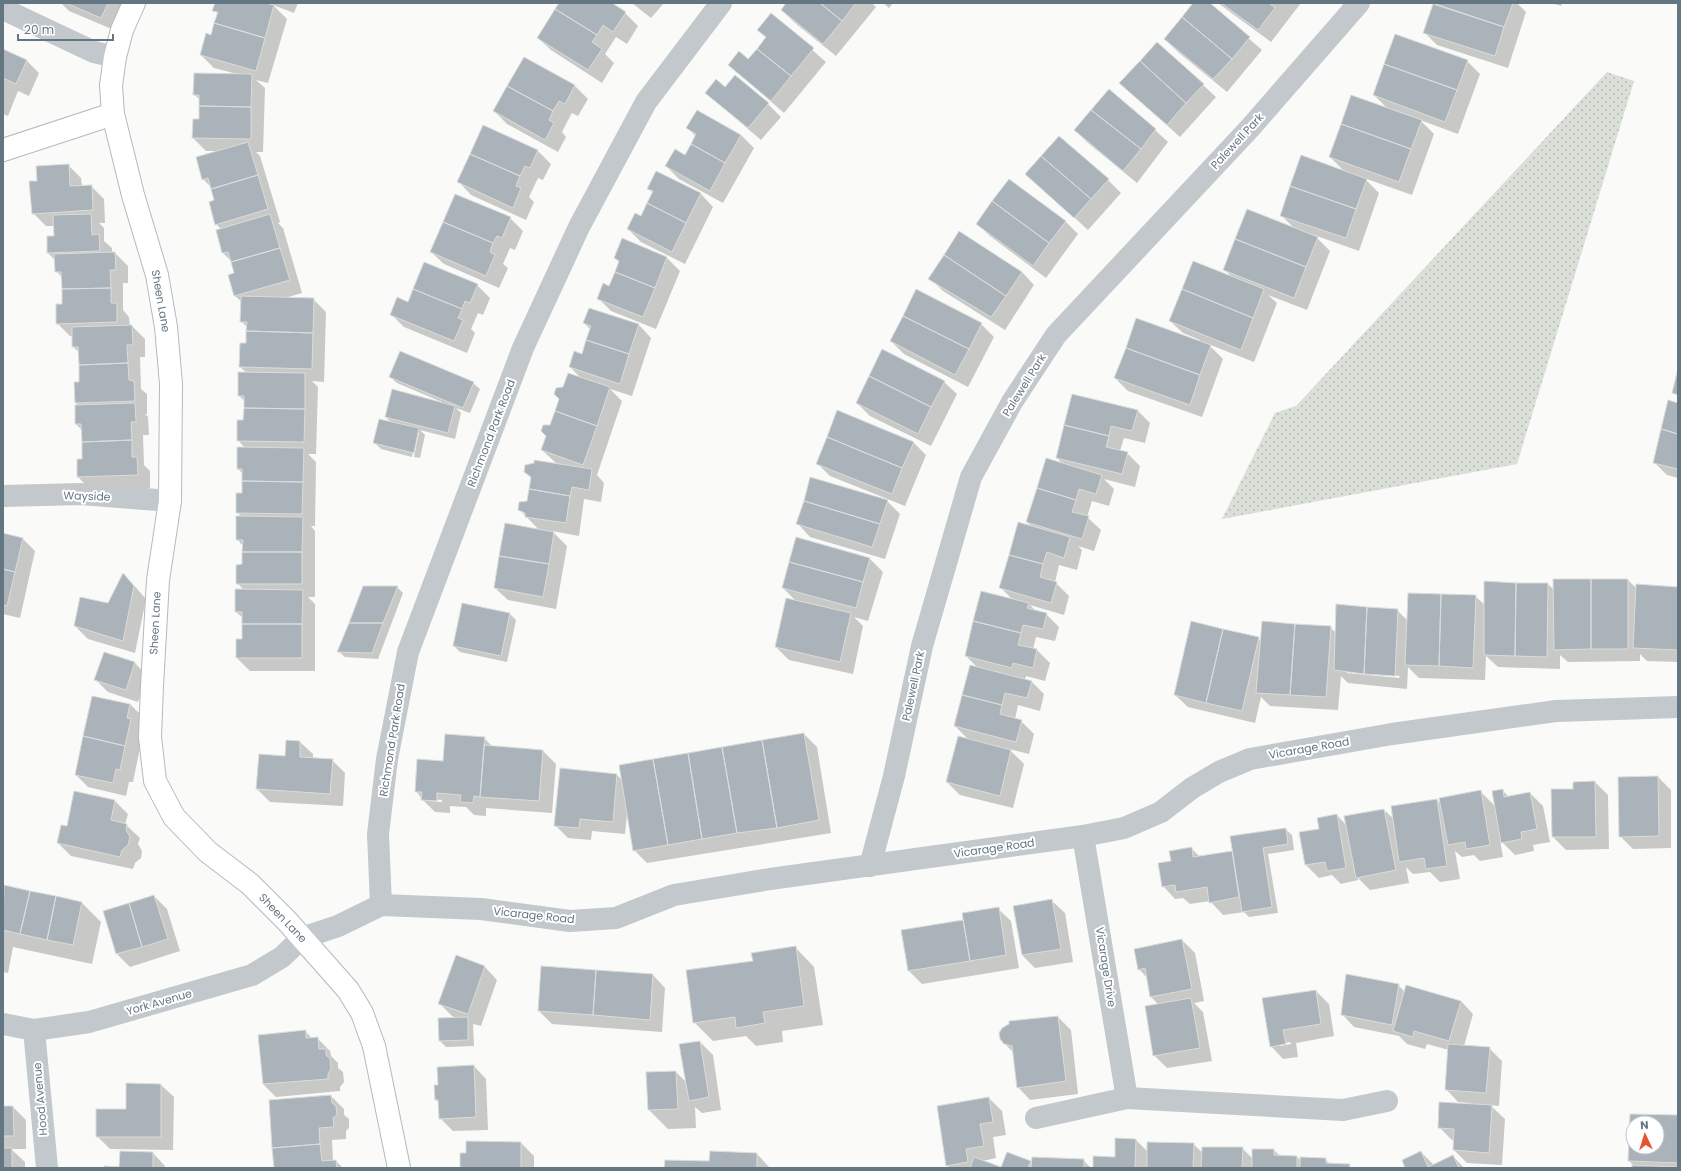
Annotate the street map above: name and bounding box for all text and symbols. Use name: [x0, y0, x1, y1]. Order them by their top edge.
scale bar: [18, 16, 113, 42]
text: 20 m: [24, 21, 54, 38]
street label: Palewell Park: [1207, 109, 1267, 172]
street label: Sheen Lane: [148, 269, 174, 334]
street label: Palewell Park: [998, 350, 1050, 419]
street label: Richmond Park Road: [463, 377, 519, 489]
street label: Wayside: [63, 487, 111, 505]
street label: Sheen Lane: [145, 591, 165, 655]
street label: Palewell Park: [898, 649, 928, 722]
street label: Richmond Park Road: [375, 682, 409, 798]
street label: Vicarage Road: [1267, 733, 1351, 763]
street label: Vicarage Road: [952, 834, 1036, 862]
street label: Sheen Lane: [255, 890, 311, 946]
street label: Vicarage Road: [493, 903, 575, 927]
street label: Vicarage Drive: [1092, 926, 1120, 1008]
street label: York Avenue: [124, 985, 194, 1019]
street label: Hood Avenue: [29, 1062, 51, 1136]
north arrow: [1625, 1115, 1665, 1155]
text: N: [1640, 1117, 1649, 1133]

